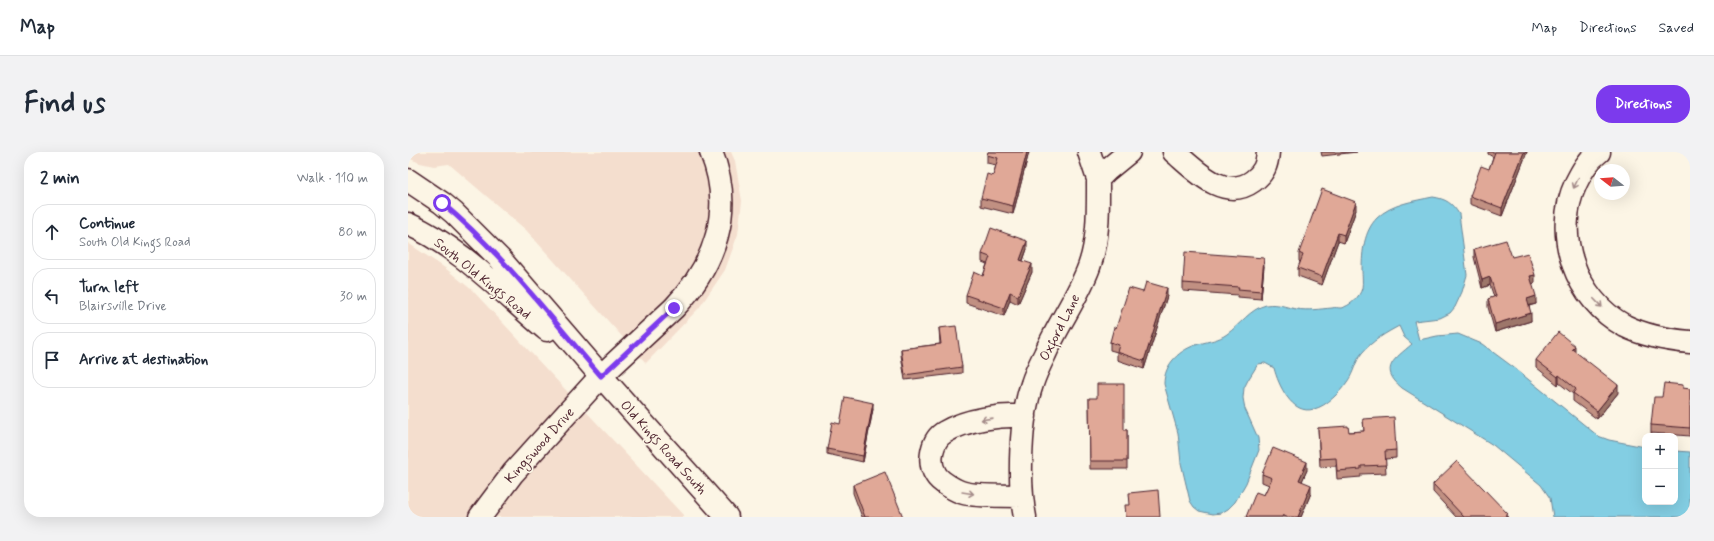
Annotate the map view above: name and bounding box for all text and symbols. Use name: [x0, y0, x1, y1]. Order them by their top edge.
text: Map: [20, 15, 55, 40]
text: Map: [1531, 19, 1557, 37]
text: Directions: [1579, 19, 1637, 37]
text: Saved: [1659, 19, 1694, 37]
button: Directions: [1596, 85, 1690, 123]
text: Find us: [24, 86, 105, 123]
north arrow: [1594, 164, 1630, 200]
text: 2 min: [40, 167, 80, 189]
text: Walk · 110 m: [297, 170, 368, 187]
one-way arrow: [1572, 176, 1579, 188]
route start: [433, 194, 451, 212]
text: Continue: [79, 214, 135, 234]
icon: ahead: [41, 221, 63, 243]
text: 80 m: [338, 224, 367, 241]
text: South Old Kings Road: [79, 234, 191, 251]
street label: South Old Kings Road: [429, 234, 535, 325]
text: Turn left: [79, 278, 139, 298]
icon: left: [41, 285, 63, 307]
text: 30 m: [340, 288, 367, 305]
street label: Oxford Lane: [1035, 291, 1086, 365]
text: Blairsville Drive: [79, 298, 167, 315]
one-way arrow: [1593, 298, 1603, 308]
route end: [665, 299, 683, 317]
icon: arrive: [41, 349, 63, 371]
text: Arrive at destination: [79, 350, 208, 370]
street label: Old Kings Road South: [615, 397, 711, 500]
street label: Kingswood Drive: [501, 404, 579, 488]
one-way arrow: [980, 415, 993, 423]
map controls: [1642, 433, 1678, 505]
button: +: [1642, 433, 1678, 469]
button: −: [1642, 469, 1678, 505]
one-way arrow: [961, 489, 974, 497]

